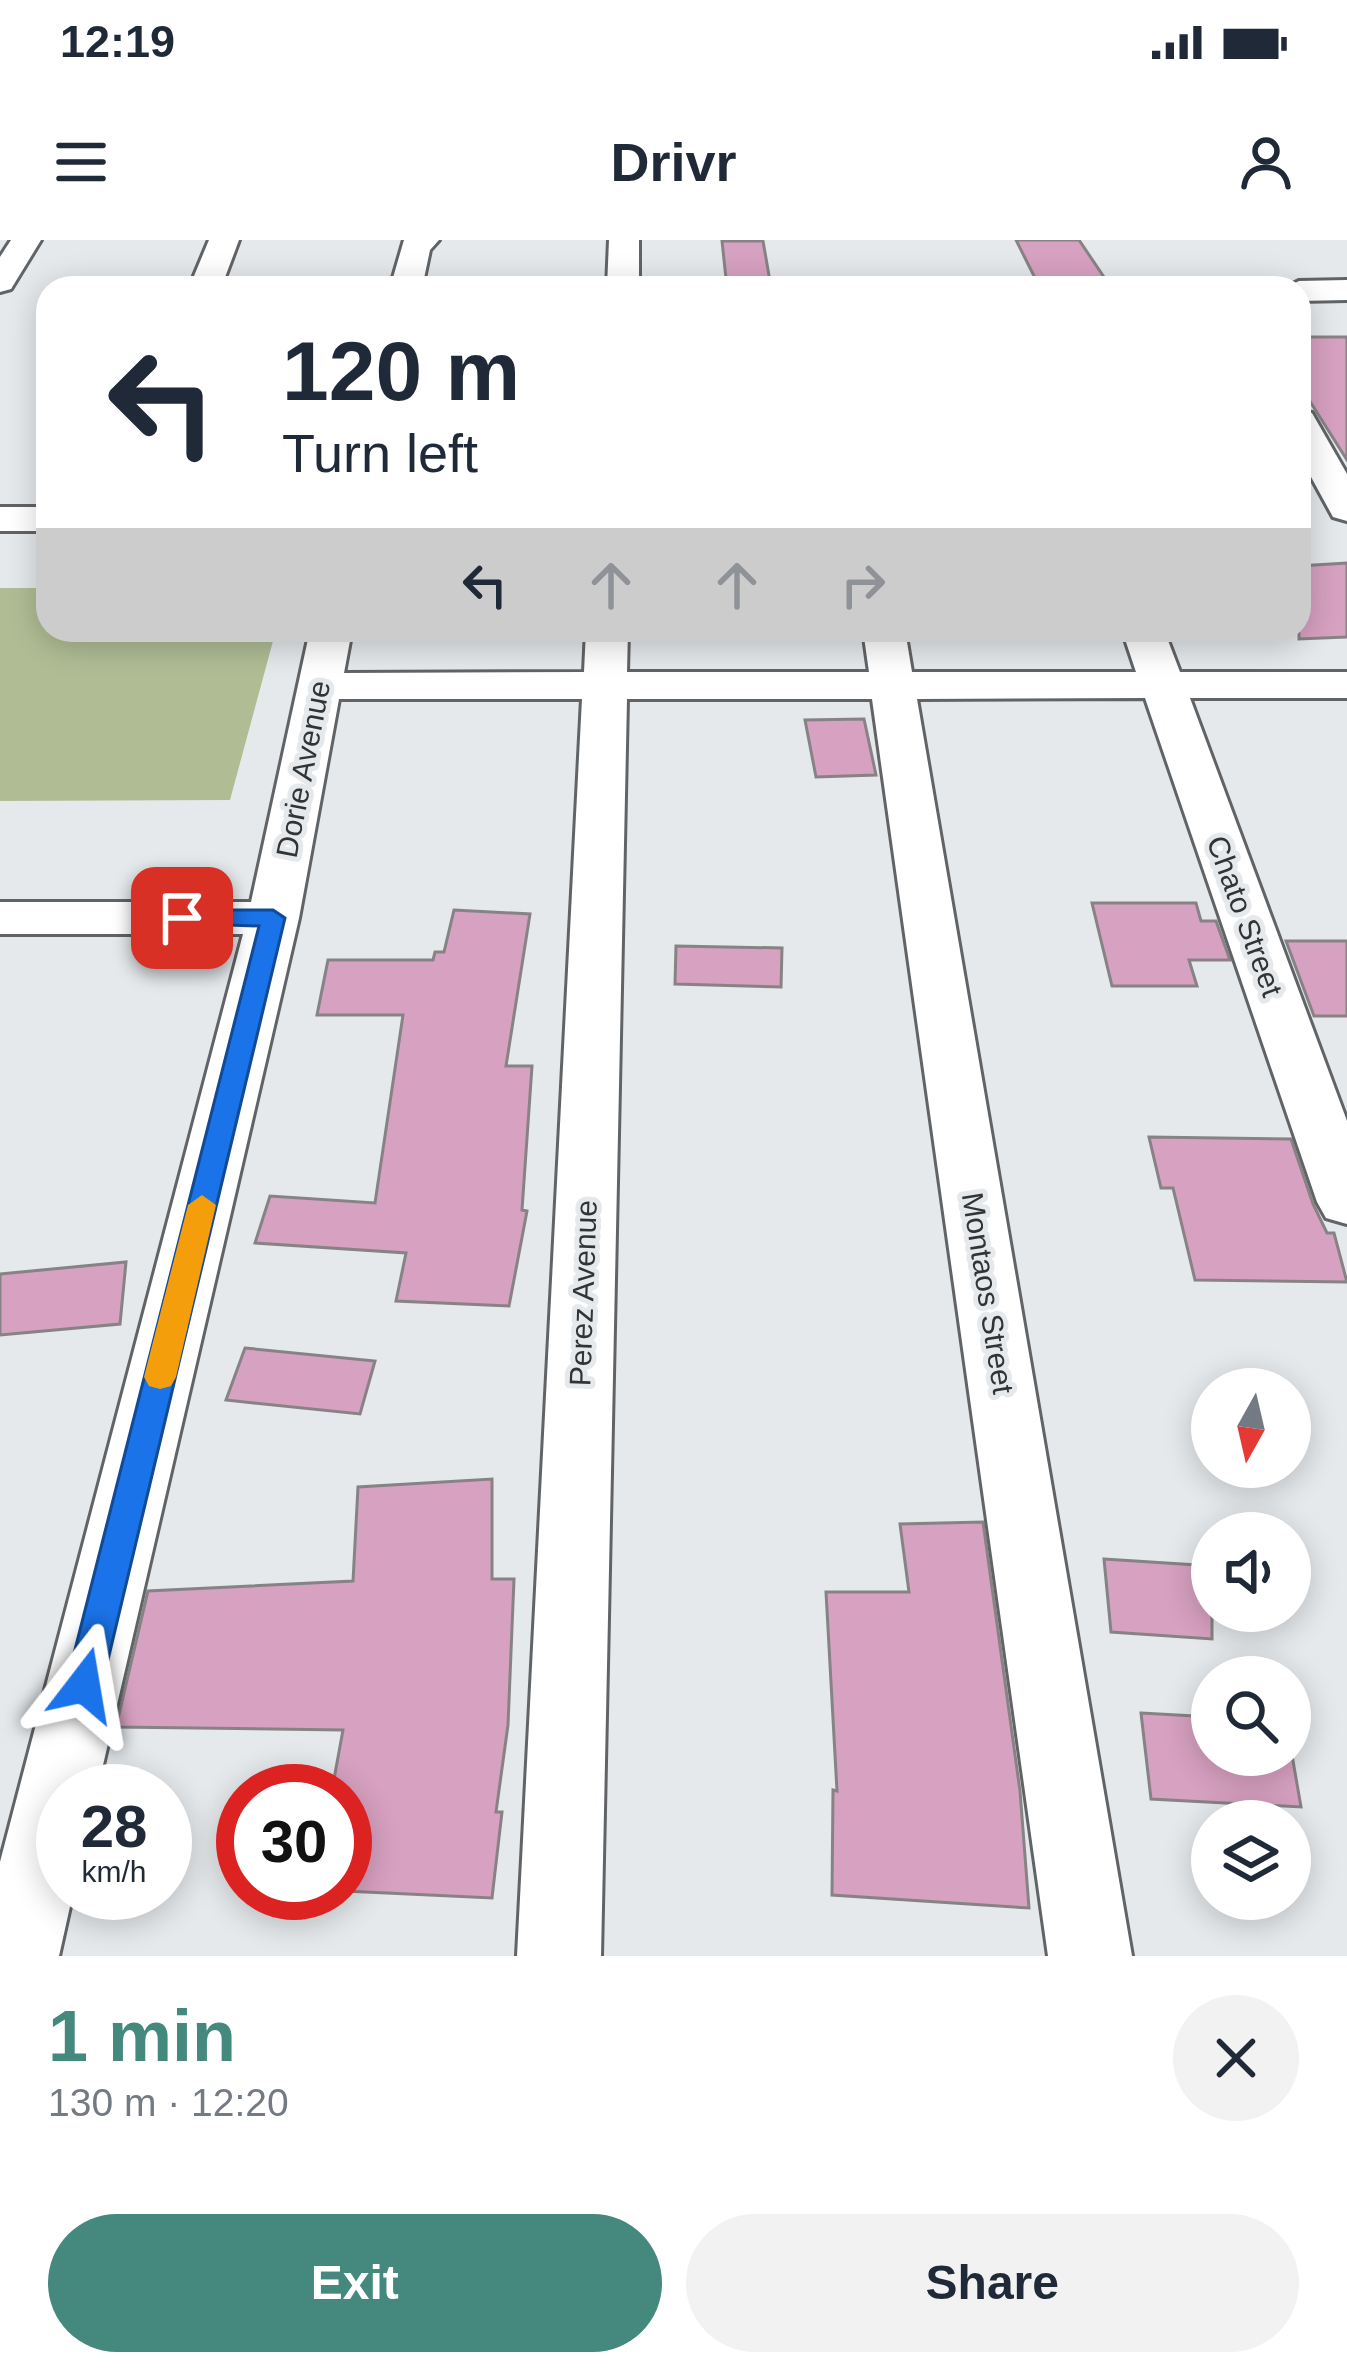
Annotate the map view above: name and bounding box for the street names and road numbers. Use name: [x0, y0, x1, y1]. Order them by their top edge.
street label: Dorie Avenue: [270, 678, 336, 860]
street label: Chato Street: [1201, 831, 1290, 1001]
street label: Montaos Street: [956, 1190, 1020, 1397]
street label: Perez Avenue: [563, 1199, 603, 1387]

